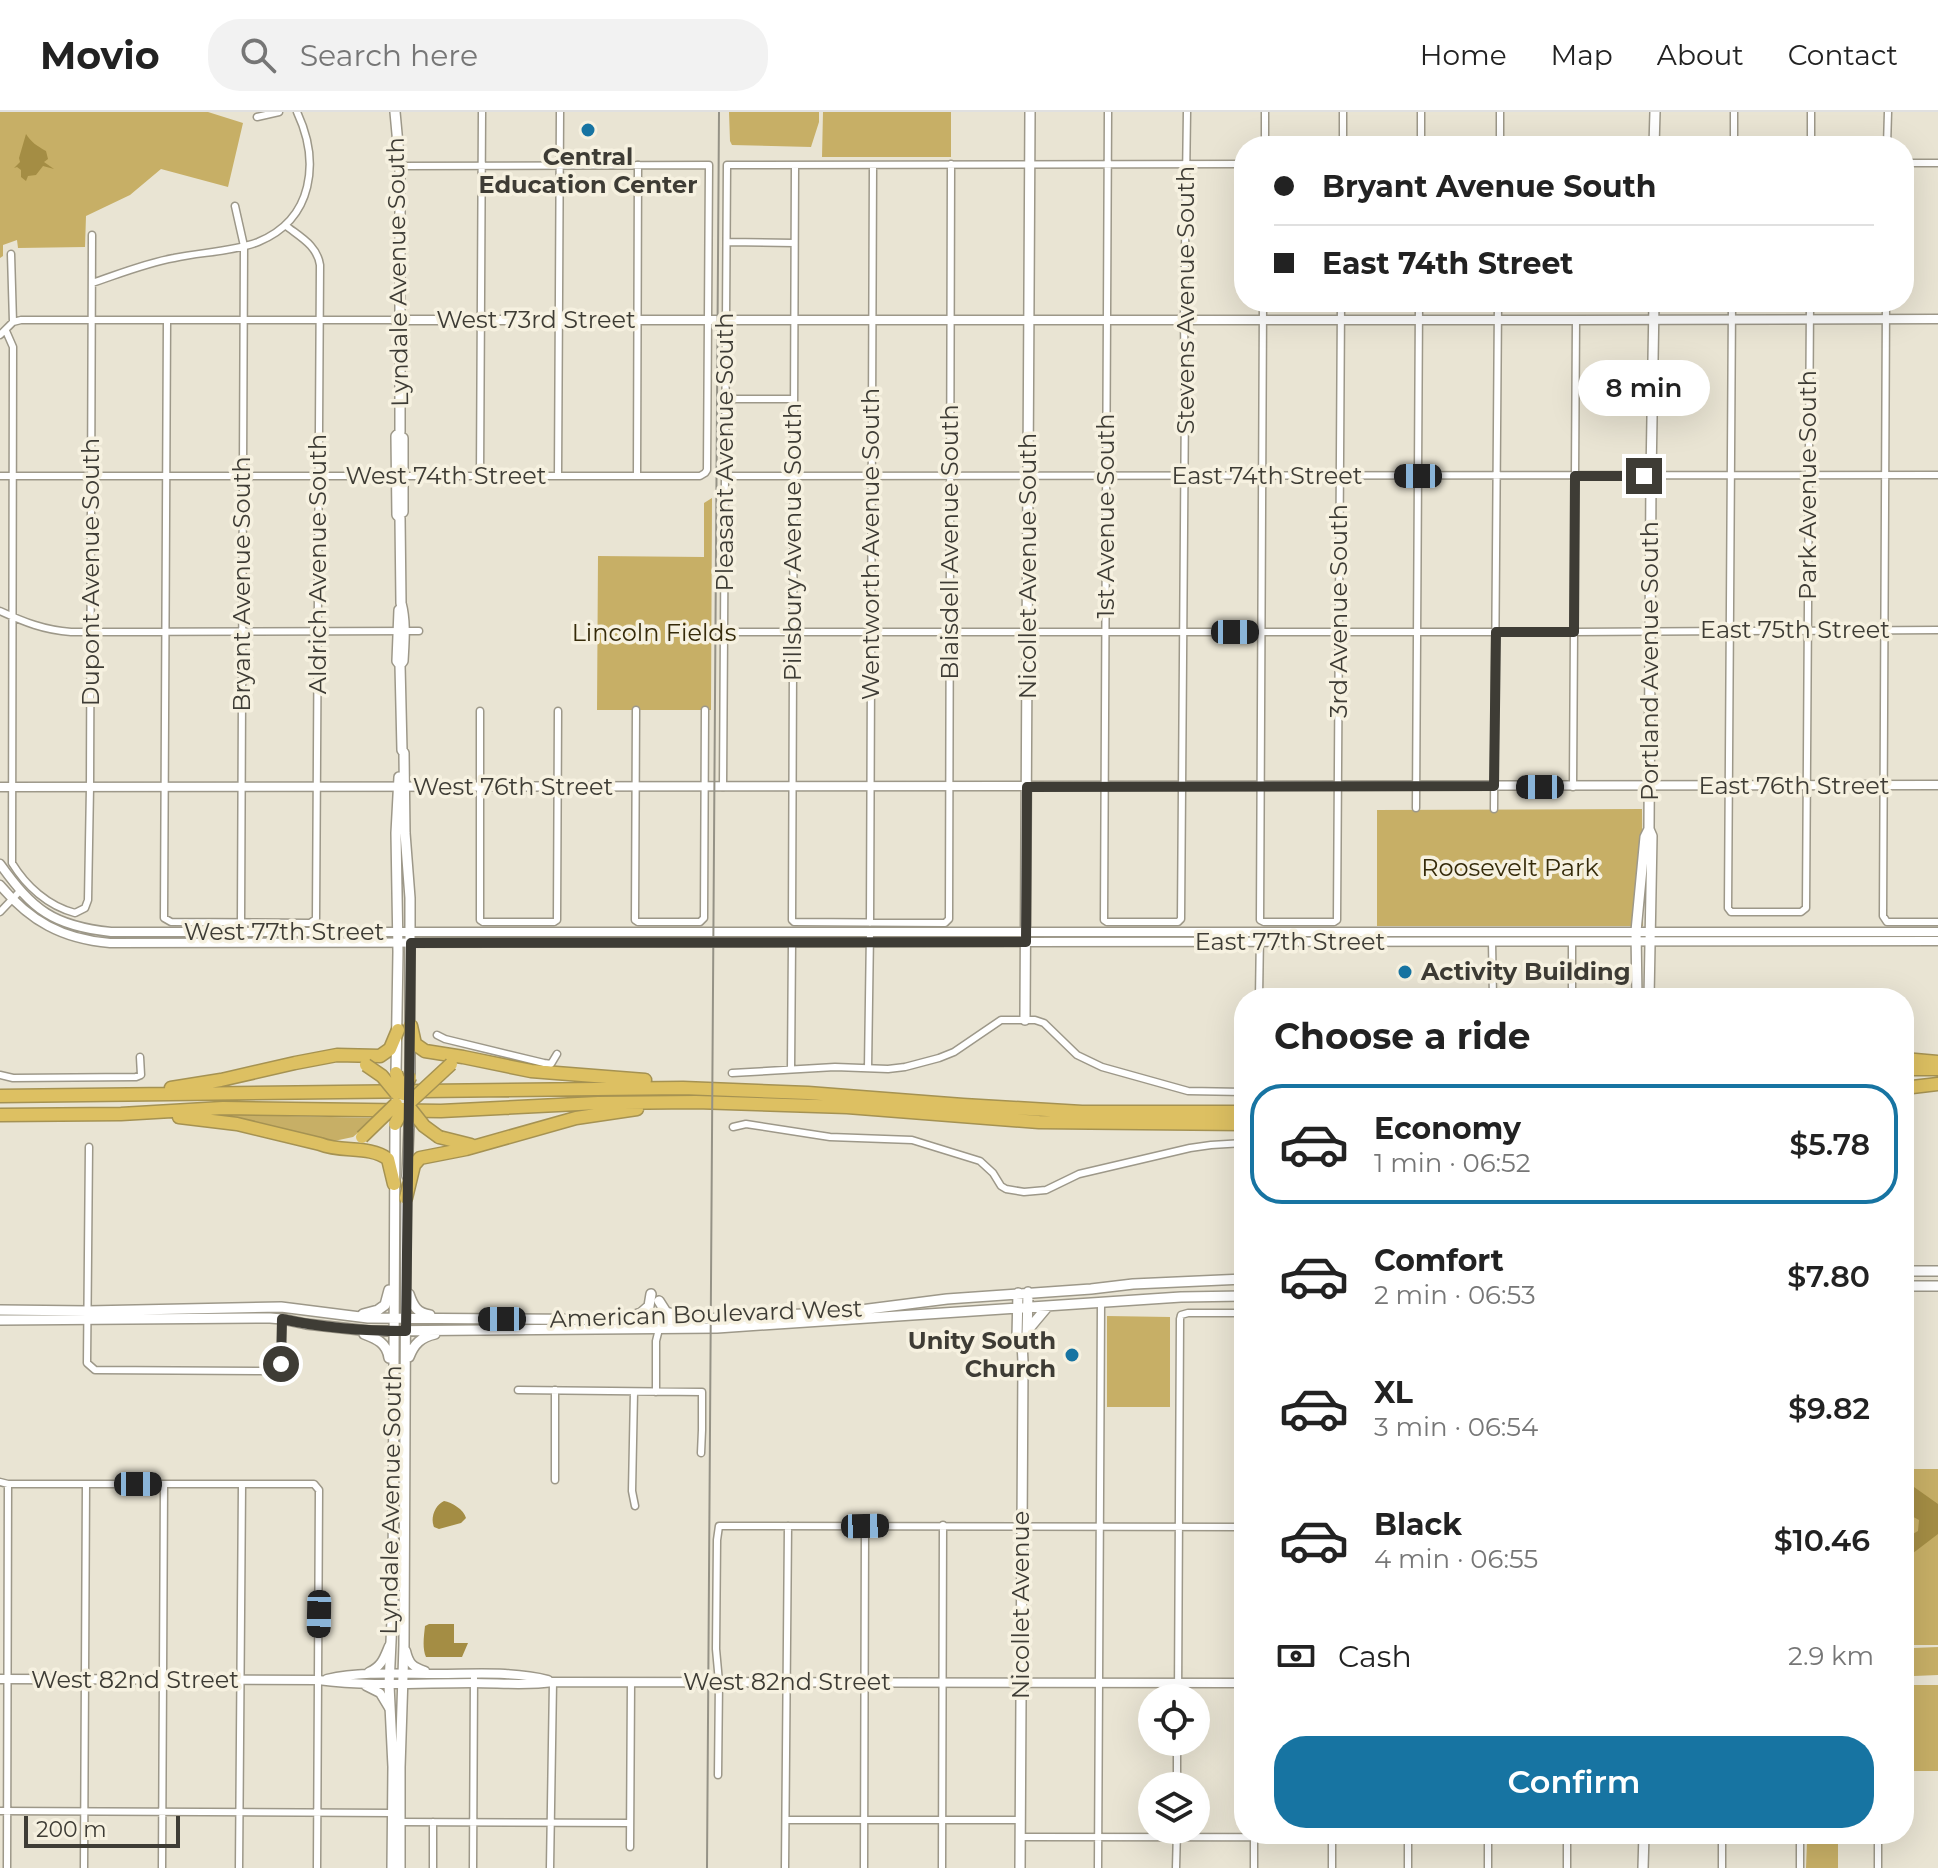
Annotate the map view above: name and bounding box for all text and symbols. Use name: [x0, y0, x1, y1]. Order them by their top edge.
search box: [208, 19, 768, 91]
text: Movio: [40, 32, 160, 79]
icon: search: [236, 33, 280, 77]
text: Search here: [300, 37, 478, 74]
text: Home: [1420, 38, 1507, 72]
text: Map: [1551, 38, 1613, 72]
text: About: [1657, 38, 1744, 72]
text: Contact: [1788, 38, 1898, 72]
marker: Central Education Center: [579, 121, 597, 139]
street label: Lyndale Avenue South: [381, 137, 414, 407]
place label: Central Education Center: [478, 142, 698, 199]
street label: Stevens Avenue South: [1171, 166, 1200, 434]
text: Bryant Avenue South: [1322, 168, 1656, 205]
text: East 74th Street: [1322, 245, 1573, 282]
street label: West 73rd Street: [436, 305, 636, 334]
street label: Pleasant Avenue South: [710, 313, 739, 591]
callout: 8 min: [1578, 360, 1710, 416]
street label: Park Avenue South: [1793, 370, 1822, 600]
text: 8 min: [1606, 372, 1682, 404]
street label: Wentworth Avenue South: [856, 388, 885, 700]
street label: Pillsbury Avenue South: [778, 403, 807, 681]
street label: Blaisdell Avenue South: [935, 404, 964, 680]
street label: 1st Avenue South: [1091, 413, 1120, 619]
street label: Nicollet Avenue South: [1013, 433, 1042, 699]
street label: Aldrich Avenue South: [303, 434, 332, 694]
street label: Dupont Avenue South: [76, 438, 105, 706]
street label: Bryant Avenue South: [227, 456, 256, 712]
route end: [1626, 458, 1662, 494]
street label: West 74th Street: [346, 461, 547, 490]
street label: East 74th Street: [1171, 461, 1363, 490]
car: [1394, 464, 1442, 488]
street label: 3rd Avenue South: [1324, 504, 1353, 718]
street label: Portland Avenue South: [1635, 521, 1664, 801]
street label: East 75th Street: [1700, 615, 1890, 644]
park label: Lincoln Fields: [572, 618, 736, 647]
car: [1211, 620, 1259, 644]
street label: East 76th Street: [1699, 771, 1890, 800]
street label: West 76th Street: [413, 772, 614, 801]
car: [1516, 775, 1564, 799]
park label: Roosevelt Park: [1421, 853, 1599, 882]
street label: West 77th Street: [184, 917, 384, 946]
street label: East 77th Street: [1195, 927, 1386, 956]
place label: Activity Building: [1420, 957, 1631, 986]
marker: Activity Building: [1396, 963, 1414, 981]
text: Choose a ride: [1274, 1014, 1531, 1058]
icon: car: [1278, 1108, 1350, 1180]
text: Economy: [1374, 1110, 1521, 1147]
text: $5.78: [1789, 1126, 1870, 1163]
text: 1 min · 06:52: [1374, 1147, 1530, 1179]
icon: car: [1278, 1240, 1350, 1312]
text: Comfort: [1374, 1242, 1504, 1279]
text: $7.80: [1787, 1258, 1870, 1295]
text: 2 min · 06:53: [1374, 1279, 1536, 1311]
street label: American Boulevard West: [549, 1294, 863, 1333]
car: [478, 1307, 526, 1331]
place label: Unity South Church: [908, 1326, 1056, 1383]
route start: [263, 1346, 299, 1382]
marker: Unity South Church: [1063, 1346, 1081, 1364]
street label: Lyndale Avenue South: [374, 1365, 407, 1635]
icon: car: [1278, 1372, 1350, 1444]
text: XL: [1374, 1374, 1413, 1411]
text: $9.82: [1788, 1390, 1870, 1427]
text: 3 min · 06:54: [1374, 1411, 1538, 1443]
car: [114, 1472, 162, 1496]
icon: car: [1278, 1504, 1350, 1576]
text: Black: [1374, 1506, 1462, 1543]
street label: Nicollet Avenue: [1006, 1511, 1035, 1699]
car: [841, 1514, 889, 1538]
text: $10.46: [1774, 1522, 1870, 1559]
text: 4 min · 06:55: [1374, 1543, 1538, 1575]
car: [307, 1590, 331, 1638]
icon: cash: [1274, 1634, 1318, 1678]
text: Cash: [1338, 1638, 1412, 1675]
text: 2.9 km: [1788, 1640, 1874, 1672]
street label: West 82nd Street: [31, 1665, 239, 1694]
street label: West 82nd Street: [683, 1667, 891, 1696]
map controls: [1138, 1684, 1210, 1844]
button: locate: [1138, 1684, 1210, 1756]
button: Confirm: [1274, 1736, 1874, 1828]
button: layers: [1138, 1772, 1210, 1844]
scale bar: [24, 1812, 180, 1848]
text: 200 m: [36, 1816, 107, 1843]

